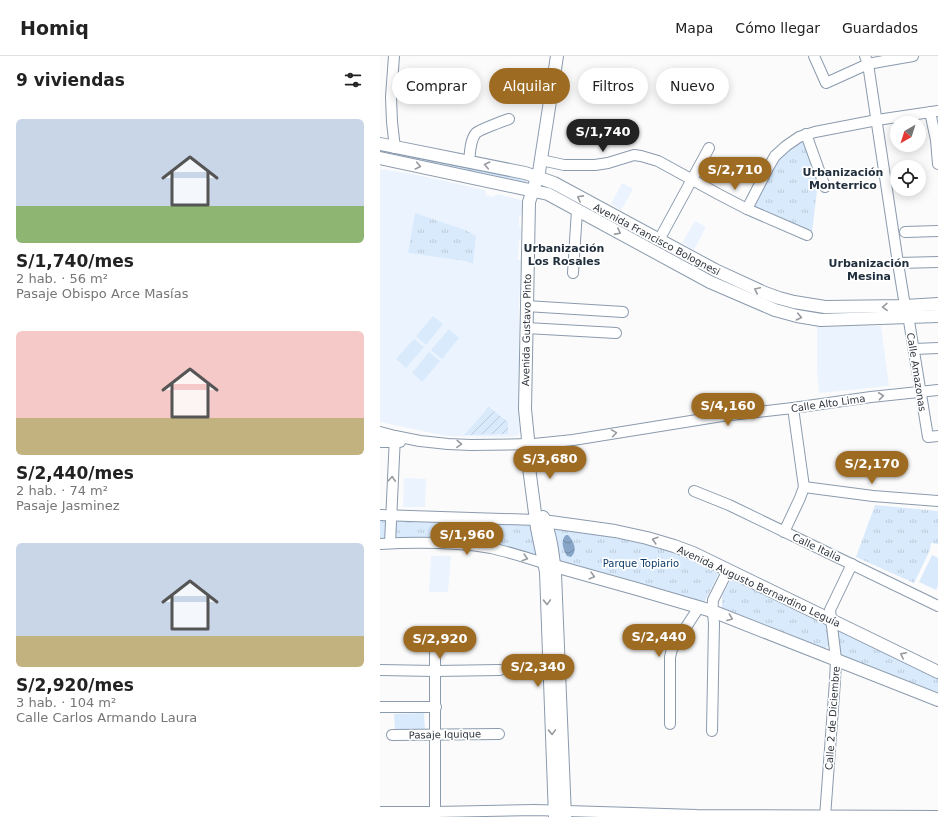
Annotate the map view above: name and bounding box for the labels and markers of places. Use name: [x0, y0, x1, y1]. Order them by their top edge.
pin: S/1,740: [566, 119, 640, 153]
pin: S/2,710: [698, 157, 772, 191]
pin: S/4,160: [691, 393, 765, 427]
pin: S/3,680: [513, 446, 587, 480]
pin: S/2,170: [835, 451, 909, 485]
pin: S/1,960: [430, 522, 504, 556]
pin: S/2,440: [622, 624, 696, 658]
pin: S/2,920: [403, 626, 477, 660]
pin: S/2,340: [501, 654, 575, 688]

